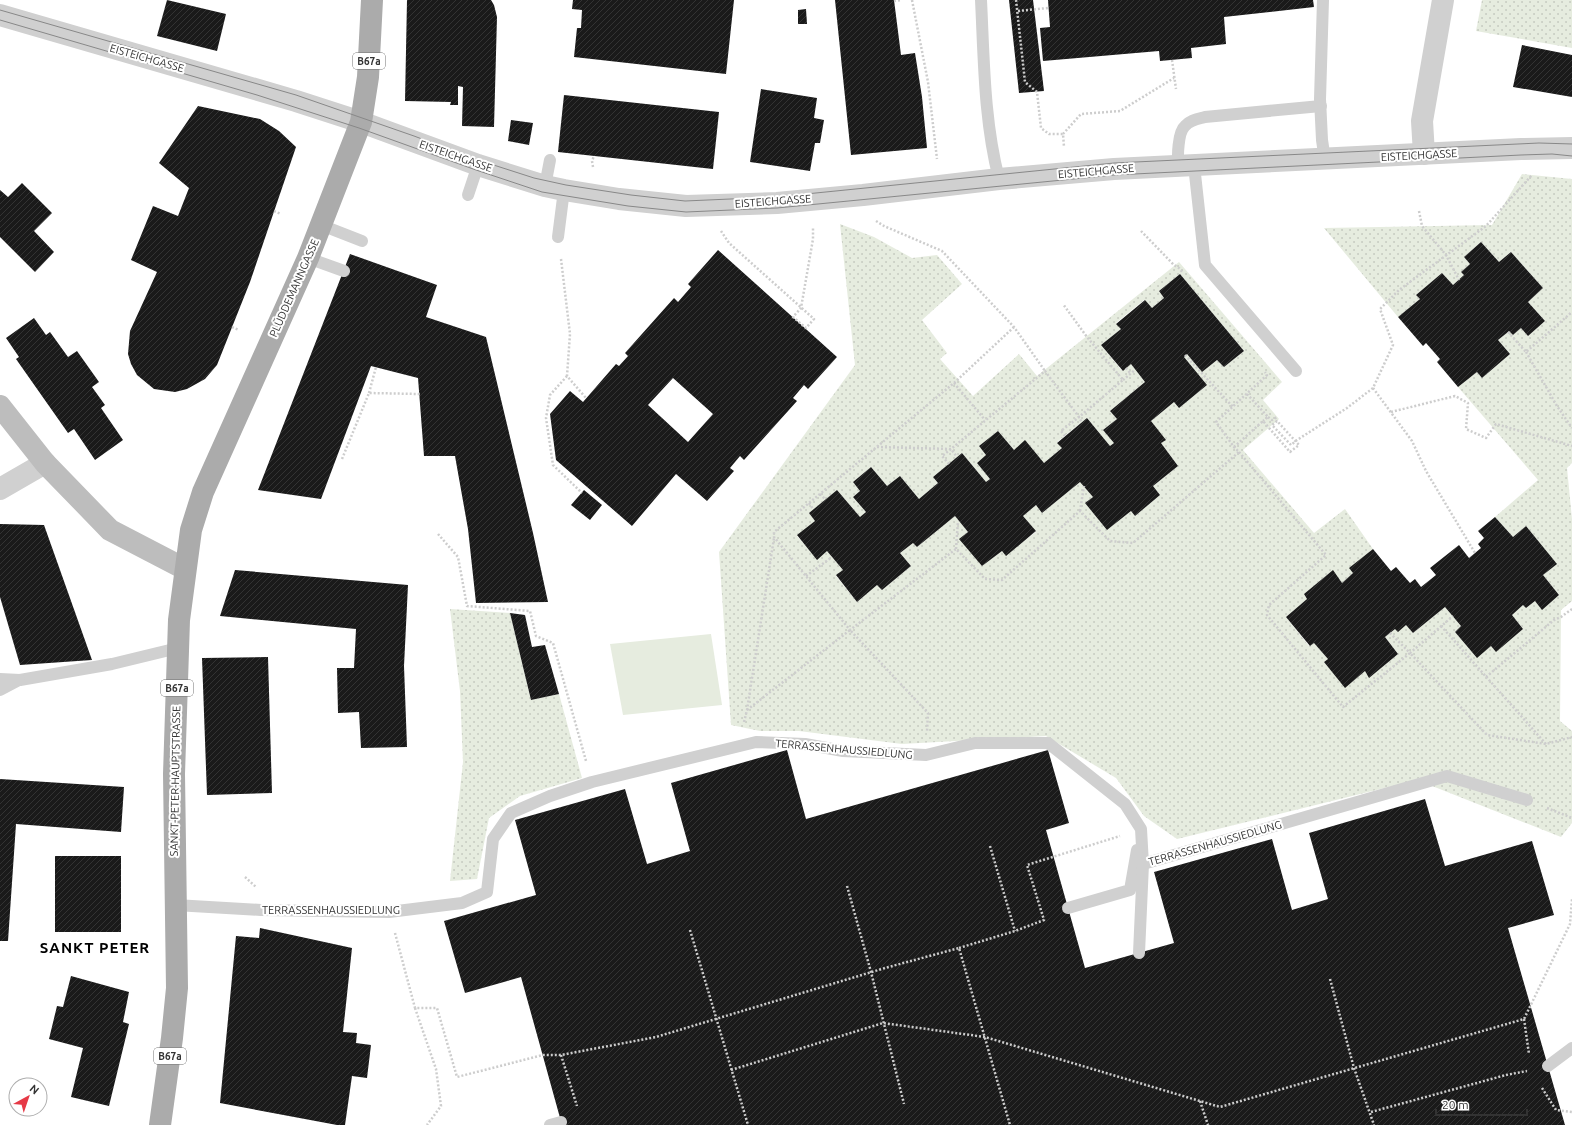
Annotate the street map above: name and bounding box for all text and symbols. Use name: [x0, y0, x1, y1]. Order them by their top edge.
street label: EISTEICHGASSE: [109, 42, 185, 74]
road number: B67a: [353, 53, 385, 69]
street label: EISTEICHGASSE: [418, 138, 494, 174]
street label: EISTEICHGASSE: [1380, 147, 1458, 163]
street label: EISTEICHGASSE: [1057, 162, 1135, 180]
street label: EISTEICHGASSE: [734, 192, 812, 210]
street label: PLÜDDEMANNGASSE: [267, 237, 321, 339]
road number: B67a: [161, 680, 193, 696]
street label: SANKT-PETER-HAUPTSTRASSE: [168, 706, 182, 856]
street label: TERRASSENHAUSSIEDLUNG: [775, 737, 913, 761]
street label: TERRASSENHAUSSIEDLUNG: [1147, 818, 1283, 868]
street label: TERRASSENHAUSSIEDLUNG: [262, 904, 400, 916]
district label: SANKT PETER: [40, 939, 150, 956]
road number: B67a: [154, 1048, 186, 1064]
north arrow: [8, 1077, 48, 1117]
text: N: [27, 1082, 41, 1097]
scale bar: [1436, 1091, 1527, 1117]
text: 20 m: [1442, 1098, 1469, 1111]

